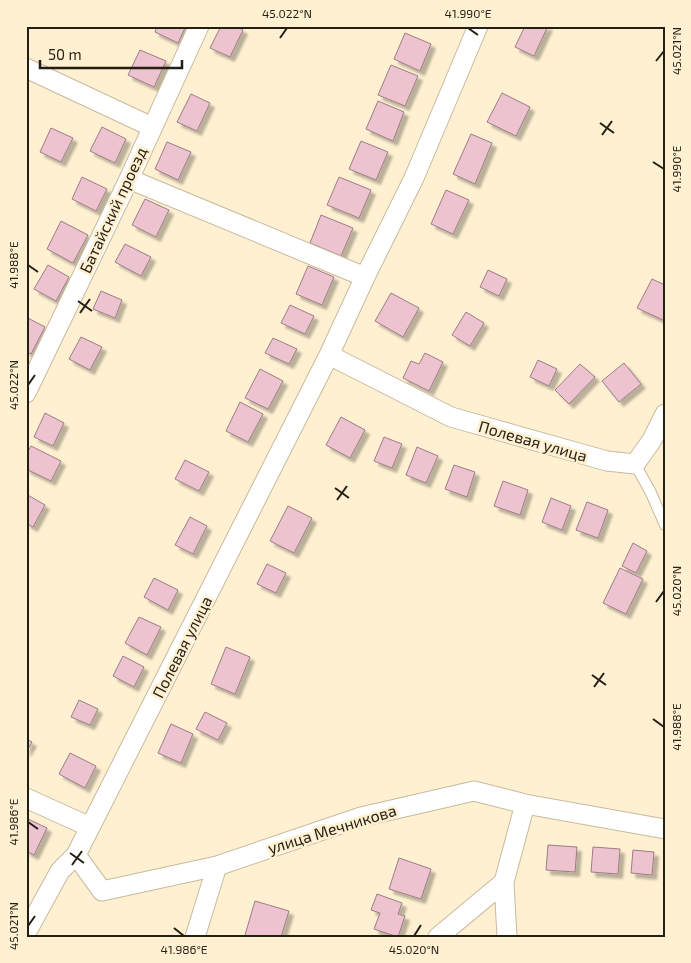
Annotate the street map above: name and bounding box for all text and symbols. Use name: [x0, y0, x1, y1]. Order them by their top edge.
text: 45.022°N: [262, 6, 312, 20]
text: 41.990°E: [445, 6, 492, 20]
text: 45.021°N: [669, 27, 683, 75]
scale bar: [40, 38, 182, 70]
text: 50 m: [48, 45, 82, 63]
street label: Батайский проезд: [75, 144, 150, 276]
text: 41.990°E: [669, 145, 683, 192]
text: 41.988°E: [6, 241, 20, 289]
text: 45.022°N: [6, 360, 20, 410]
street label: Полевая улица: [476, 416, 590, 466]
text: 45.020°N: [669, 566, 683, 616]
street label: Полевая улица: [148, 593, 216, 701]
text: 41.988°E: [669, 703, 683, 751]
text: 41.986°E: [6, 798, 20, 846]
street label: улица Мечникова: [265, 800, 399, 858]
text: 45.021°N: [6, 902, 20, 950]
text: 41.986°E: [161, 942, 208, 956]
text: 45.020°N: [389, 942, 439, 956]

